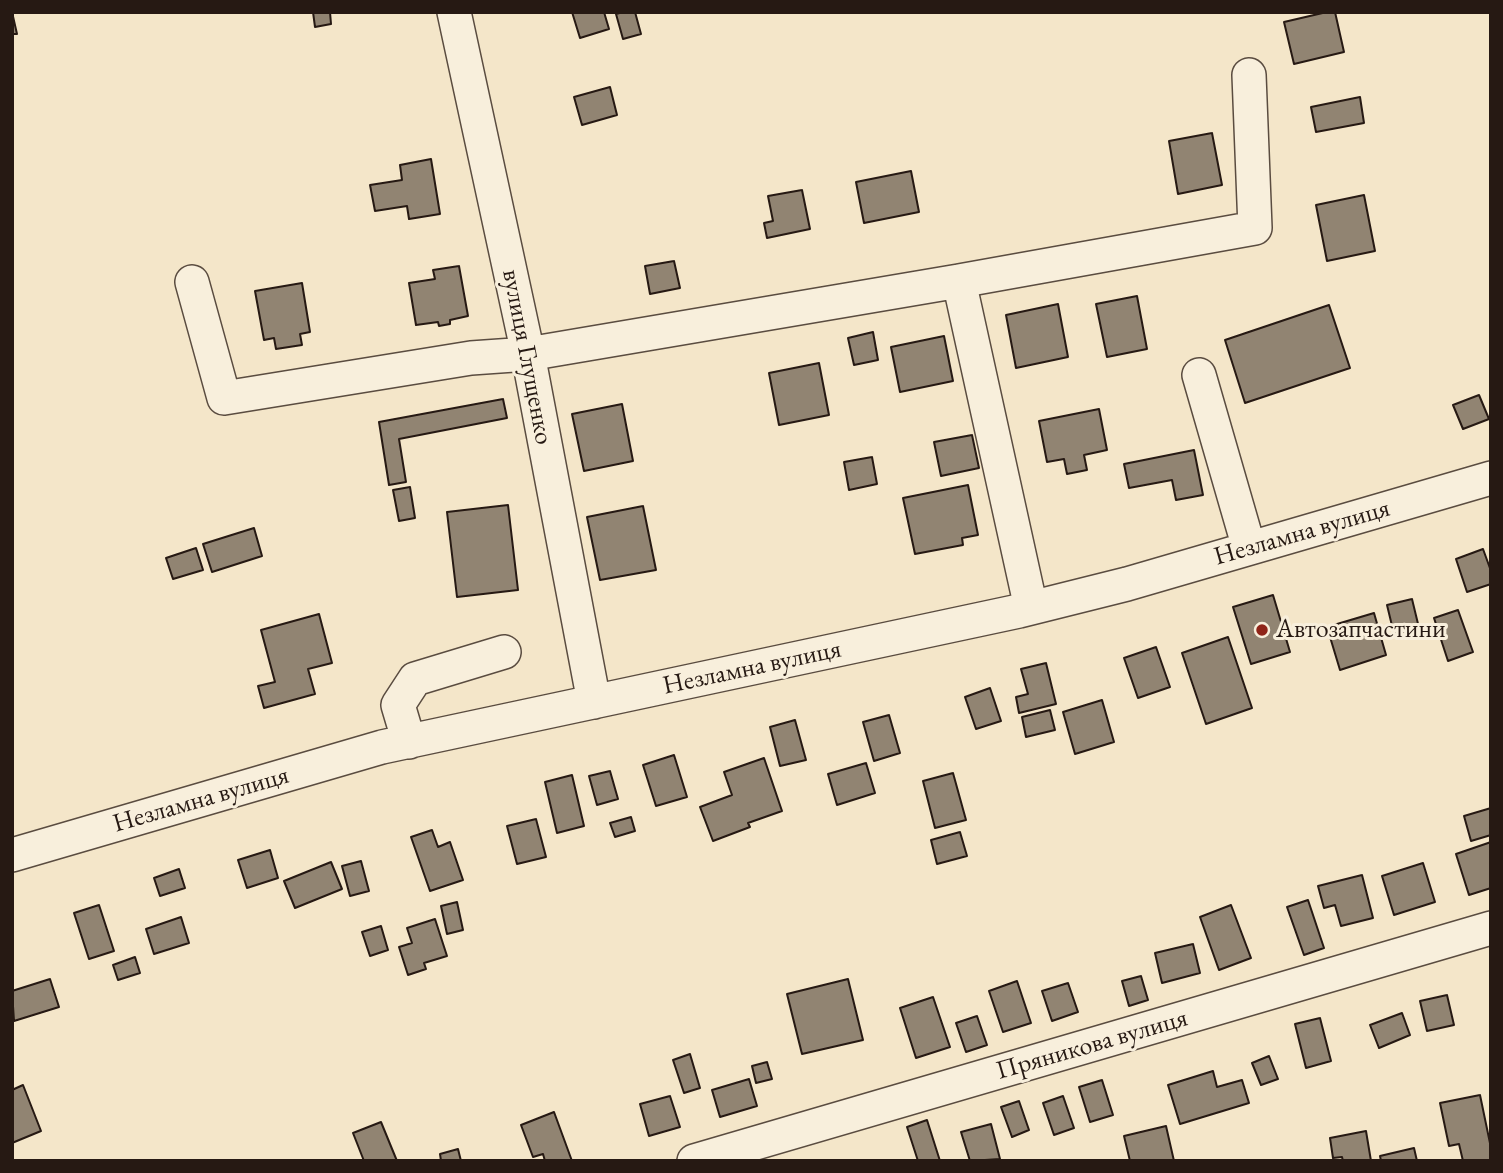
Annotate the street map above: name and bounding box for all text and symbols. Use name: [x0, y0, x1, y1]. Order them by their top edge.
street label: вулиця Глущенко: [495, 267, 559, 447]
street label: Незламна вулиця: [1210, 493, 1394, 573]
place label: Автозапчастини: [1276, 614, 1446, 646]
marker: Автозапчастини: [1254, 622, 1270, 638]
street label: Незламна вулиця: [660, 634, 844, 702]
street label: Незламна вулиця: [109, 760, 293, 840]
street label: Пряникова вулиця: [993, 1003, 1191, 1087]

